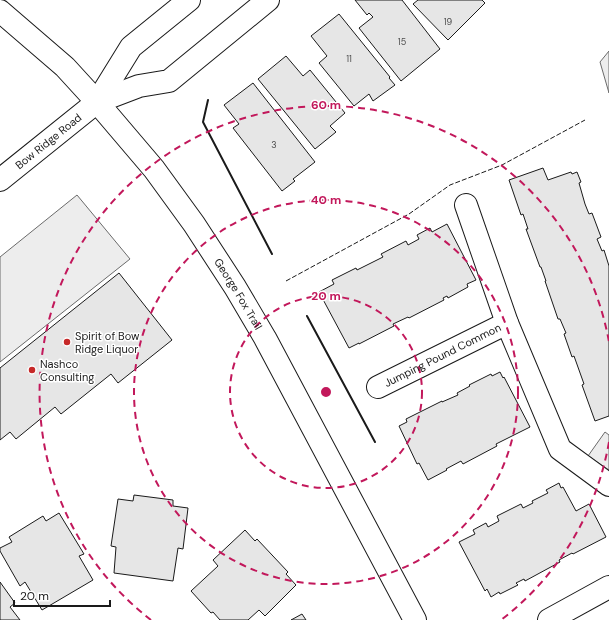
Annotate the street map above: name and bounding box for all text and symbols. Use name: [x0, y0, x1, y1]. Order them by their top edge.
house number: 19: [444, 16, 453, 28]
house number: 15: [398, 36, 406, 48]
house number: 11: [346, 53, 352, 65]
text: 60 m: [311, 97, 341, 113]
street label: Bow Ridge Road: [12, 110, 84, 172]
house number: 3: [271, 139, 277, 151]
text: 40 m: [311, 192, 341, 208]
street label: George Fox Trail: [211, 256, 266, 332]
text: 20 m: [311, 288, 341, 304]
street label: Jumping Pound Common: [382, 320, 503, 390]
place label: Spirit of Bow Ridge Liquor: [75, 329, 140, 356]
marker: Spirit of Bow Ridge Liquor: [62, 337, 72, 347]
place label: Nashco Consulting: [40, 357, 94, 384]
marker: Nashco Consulting: [27, 365, 37, 375]
centre of rings: [319, 385, 333, 399]
scale bar: [14, 582, 110, 608]
text: 20 m: [20, 588, 49, 604]

